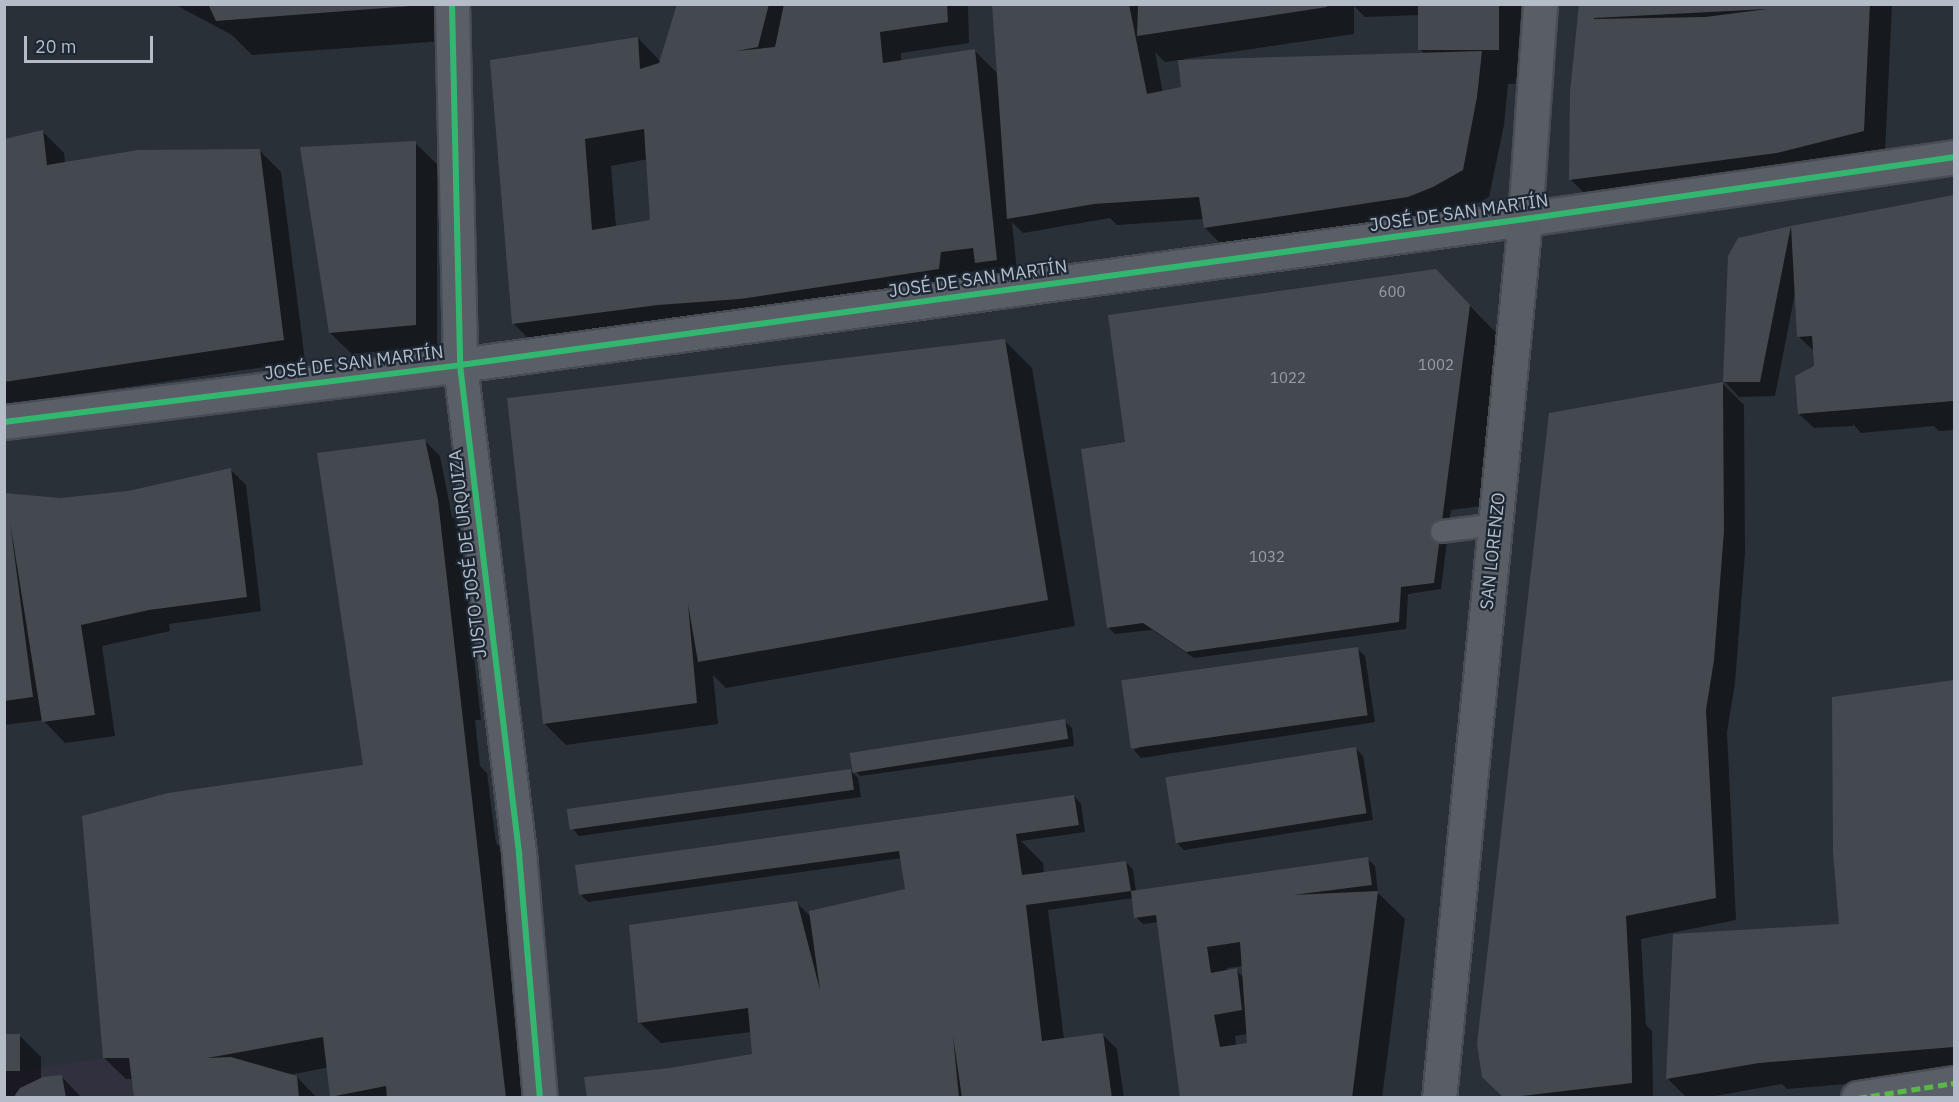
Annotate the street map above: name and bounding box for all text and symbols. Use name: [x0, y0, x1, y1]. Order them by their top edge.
scale bar: [27, 24, 156, 62]
text: 20 m: [35, 35, 77, 58]
street label: JOSÉ DE SAN MARTÍN: [1368, 190, 1550, 236]
street label: JOSÉ DE SAN MARTÍN: [887, 256, 1069, 302]
house number: 600: [1379, 283, 1405, 301]
street label: JOSÉ DE SAN MARTÍN: [263, 341, 445, 385]
house number: 1002: [1418, 356, 1454, 374]
house number: 1022: [1270, 369, 1306, 387]
street label: JUSTO JOSÉ DE URQUIZA: [444, 448, 492, 660]
street label: SAN LORENZO: [1476, 491, 1510, 611]
house number: 1032: [1249, 548, 1285, 566]

